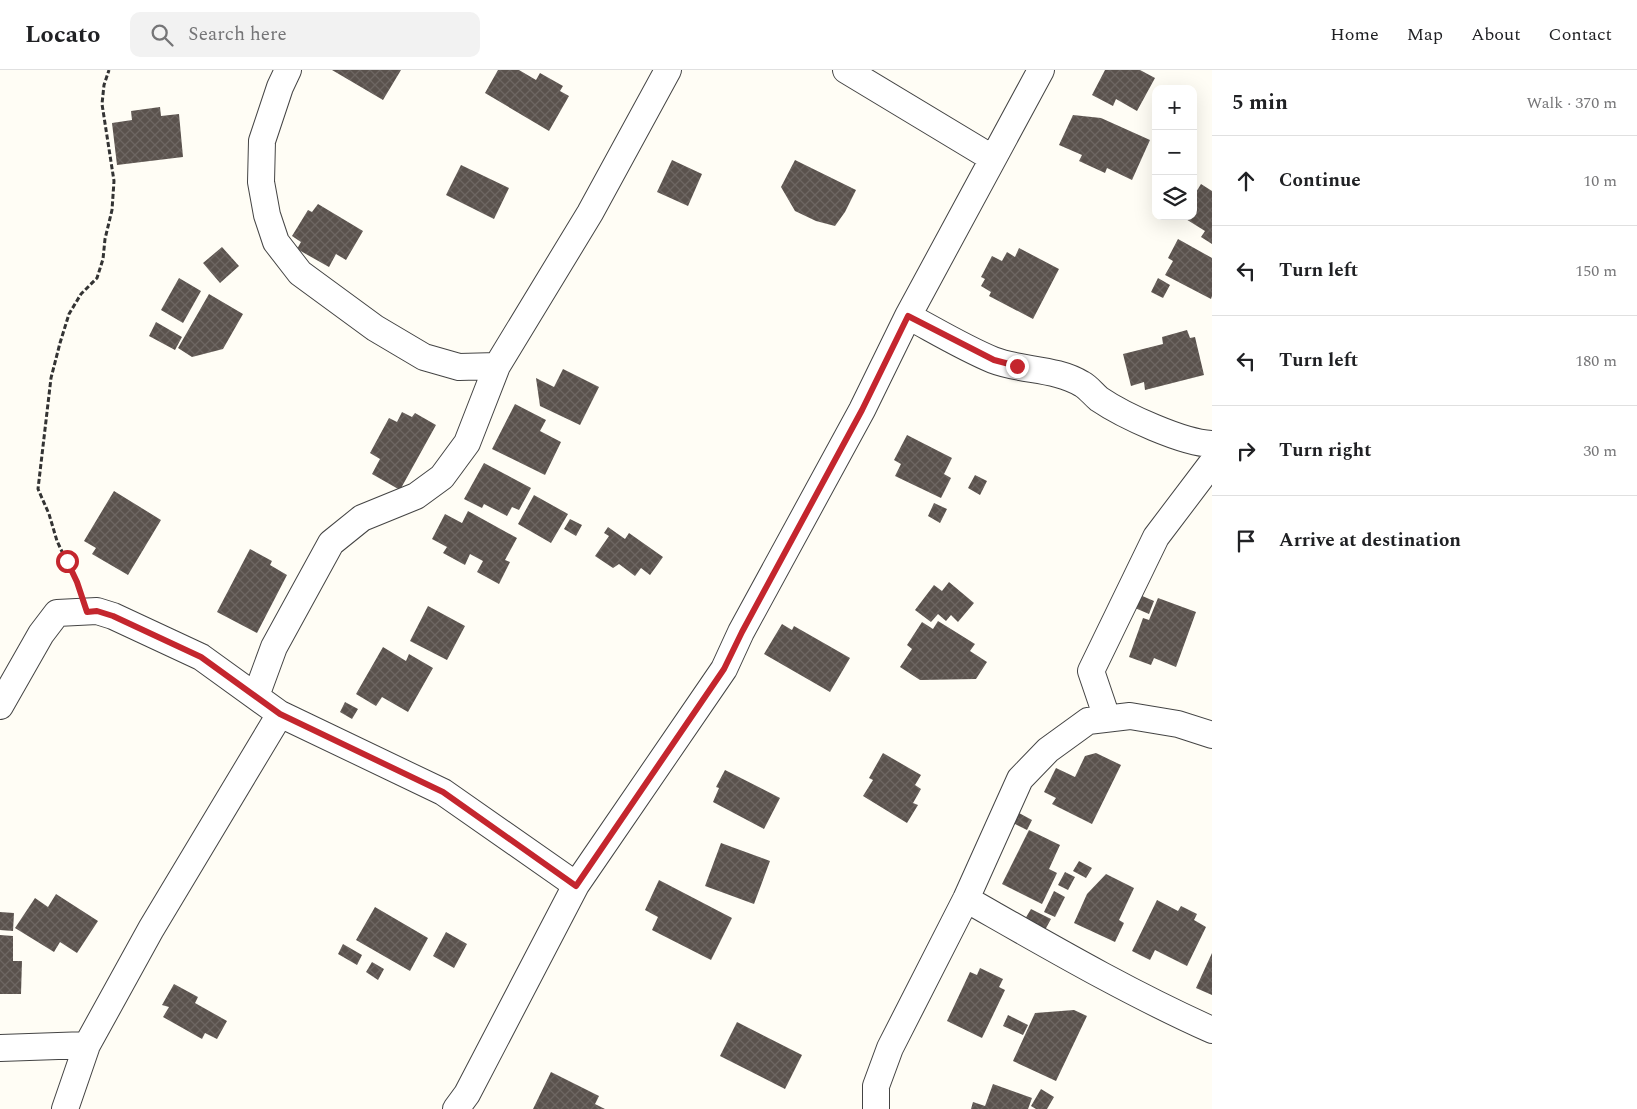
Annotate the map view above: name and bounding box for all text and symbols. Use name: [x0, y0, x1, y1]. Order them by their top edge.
search box: [130, 12, 480, 57]
text: Locato: [25, 17, 100, 53]
text: Search here: [188, 20, 287, 49]
icon: search: [148, 21, 176, 49]
text: Home: [1330, 21, 1379, 48]
text: Map: [1407, 21, 1443, 48]
text: About: [1471, 21, 1521, 48]
text: Contact: [1549, 21, 1612, 48]
map controls: [1152, 85, 1197, 220]
button: +: [1152, 85, 1197, 130]
text: 5 min: [1232, 87, 1288, 119]
text: Walk · 370 m: [1526, 91, 1617, 115]
button: −: [1152, 130, 1197, 175]
text: Continue: [1279, 166, 1361, 195]
icon: ahead: [1232, 167, 1260, 195]
text: 10 m: [1583, 169, 1617, 193]
button: layers: [1152, 175, 1197, 220]
text: Turn left: [1279, 256, 1358, 285]
icon: left: [1232, 257, 1260, 285]
text: 150 m: [1575, 259, 1617, 283]
text: Turn left: [1279, 346, 1358, 375]
icon: left: [1232, 347, 1260, 375]
text: 180 m: [1575, 349, 1617, 373]
route end: [1006, 355, 1029, 378]
text: Turn right: [1279, 436, 1372, 465]
icon: right: [1232, 437, 1260, 465]
text: 30 m: [1583, 439, 1617, 463]
text: Arrive at destination: [1279, 526, 1461, 555]
icon: arrive: [1232, 527, 1260, 555]
route start: [56, 550, 79, 573]

